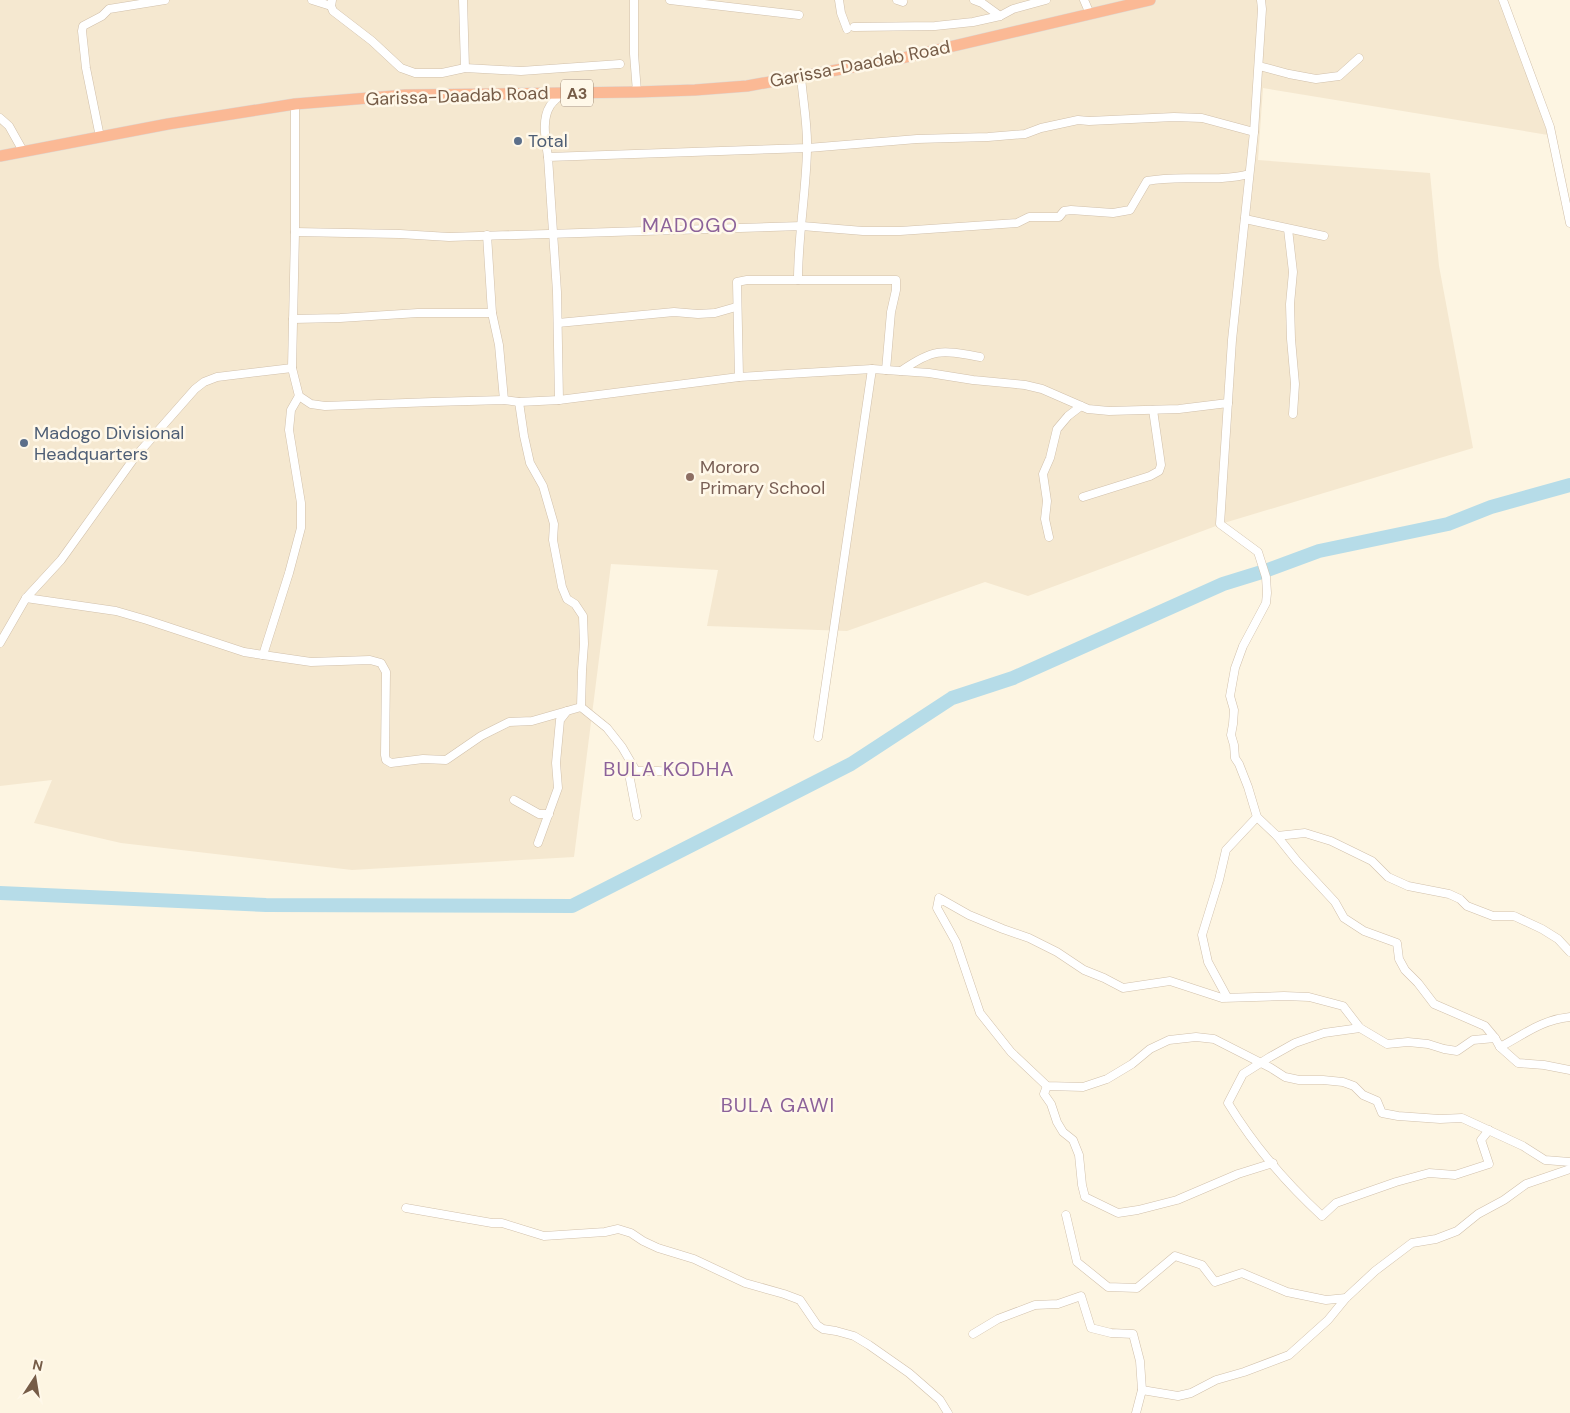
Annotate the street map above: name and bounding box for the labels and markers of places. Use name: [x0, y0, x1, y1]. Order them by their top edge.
place label: Total: [528, 129, 568, 153]
marker: Total: [512, 135, 524, 147]
place label: Madogo Divisional Headquarters: [34, 421, 184, 466]
marker: Madogo Divisional Headquarters: [18, 437, 30, 449]
place label: Mororo Primary School: [700, 455, 825, 500]
marker: Mororo Primary School: [684, 471, 696, 483]

